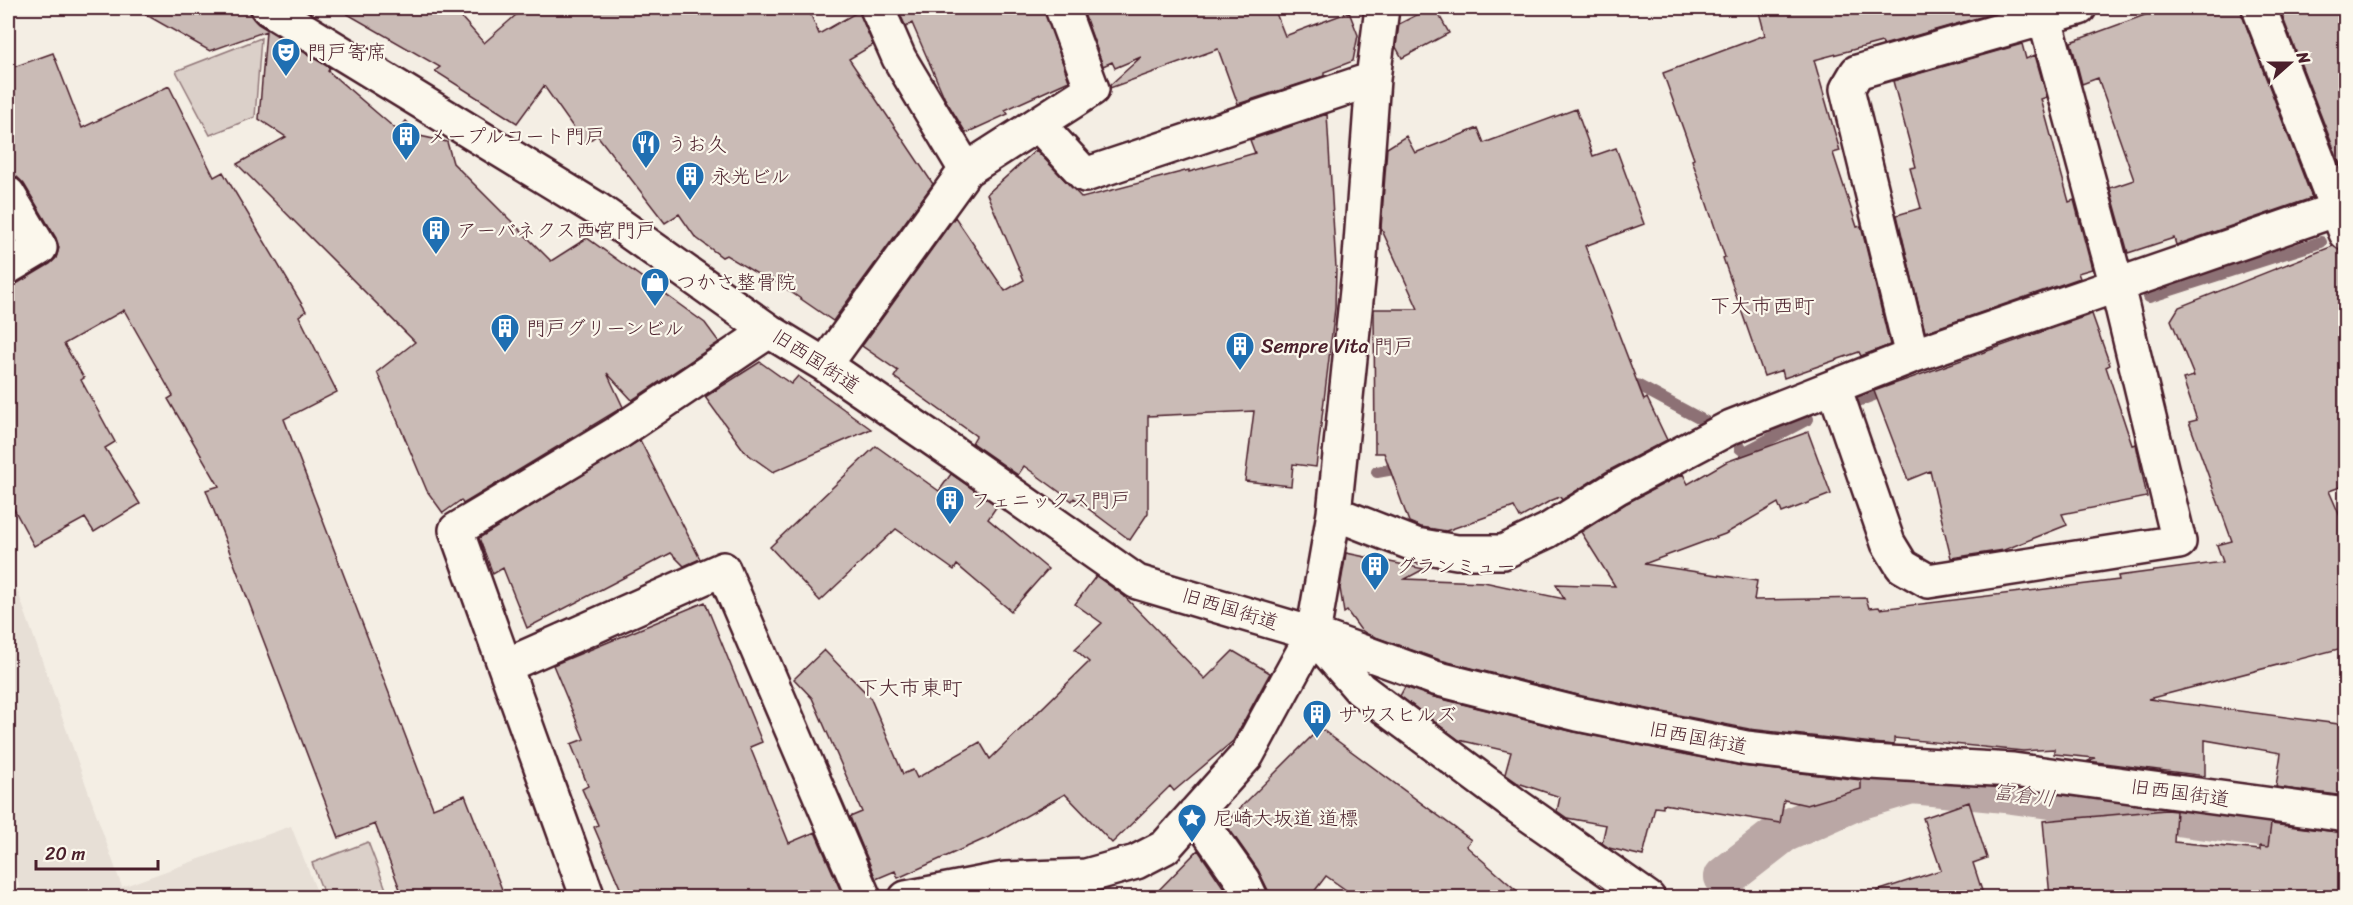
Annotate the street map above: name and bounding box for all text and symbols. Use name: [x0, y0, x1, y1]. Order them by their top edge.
north arrow: [2260, 33, 2320, 93]
place label: 門戸寄席: [307, 35, 387, 70]
theatre icon: 門戸寄席: [270, 36, 302, 78]
text: N: [2288, 46, 2319, 69]
place label: メープルコート門戸: [427, 119, 605, 154]
building icon: メープルコート門戸: [390, 120, 422, 162]
place label: うお久: [667, 127, 727, 162]
restaurant icon: うお久: [630, 128, 662, 170]
place label: 永光ビル: [711, 159, 791, 194]
building icon: 永光ビル: [674, 160, 706, 202]
place label: アーバネクス西宮門戸: [457, 213, 656, 248]
building icon: アーバネクス西宮門戸: [420, 214, 452, 256]
place label: つかさ整骨院: [676, 265, 796, 300]
shop icon: つかさ整骨院: [639, 266, 671, 308]
district label: 下大市西町: [1710, 287, 1815, 325]
place label: 門戸グリーンビル: [526, 311, 684, 346]
building icon: 門戸グリーンビル: [489, 312, 521, 354]
street label: 旧西国街道: [765, 319, 867, 403]
place label: Sempre Vita 門戸: [1261, 329, 1414, 364]
building icon: Sempre Vita 門戸: [1224, 330, 1256, 372]
place label: フェニックス門戸: [971, 483, 1131, 518]
building icon: フェニックス門戸: [934, 484, 966, 526]
place label: グランミュー: [1396, 549, 1516, 584]
building icon: グランミュー: [1359, 550, 1391, 592]
street label: 旧西国街道: [1177, 578, 1283, 640]
district label: 下大市東町: [858, 669, 963, 707]
place label: サウスヒルズ: [1338, 697, 1456, 732]
building icon: サウスヒルズ: [1301, 698, 1333, 740]
street label: 旧西国街道: [1646, 711, 1750, 765]
street label: 旧西国街道: [2128, 769, 2232, 817]
water label: 富倉川: [1990, 772, 2058, 818]
place label: 尼崎大坂道 道標: [1213, 801, 1358, 836]
place icon: 尼崎大坂道 道標: [1176, 802, 1208, 844]
scale bar: [36, 833, 158, 871]
text: 20 m: [45, 838, 85, 870]

